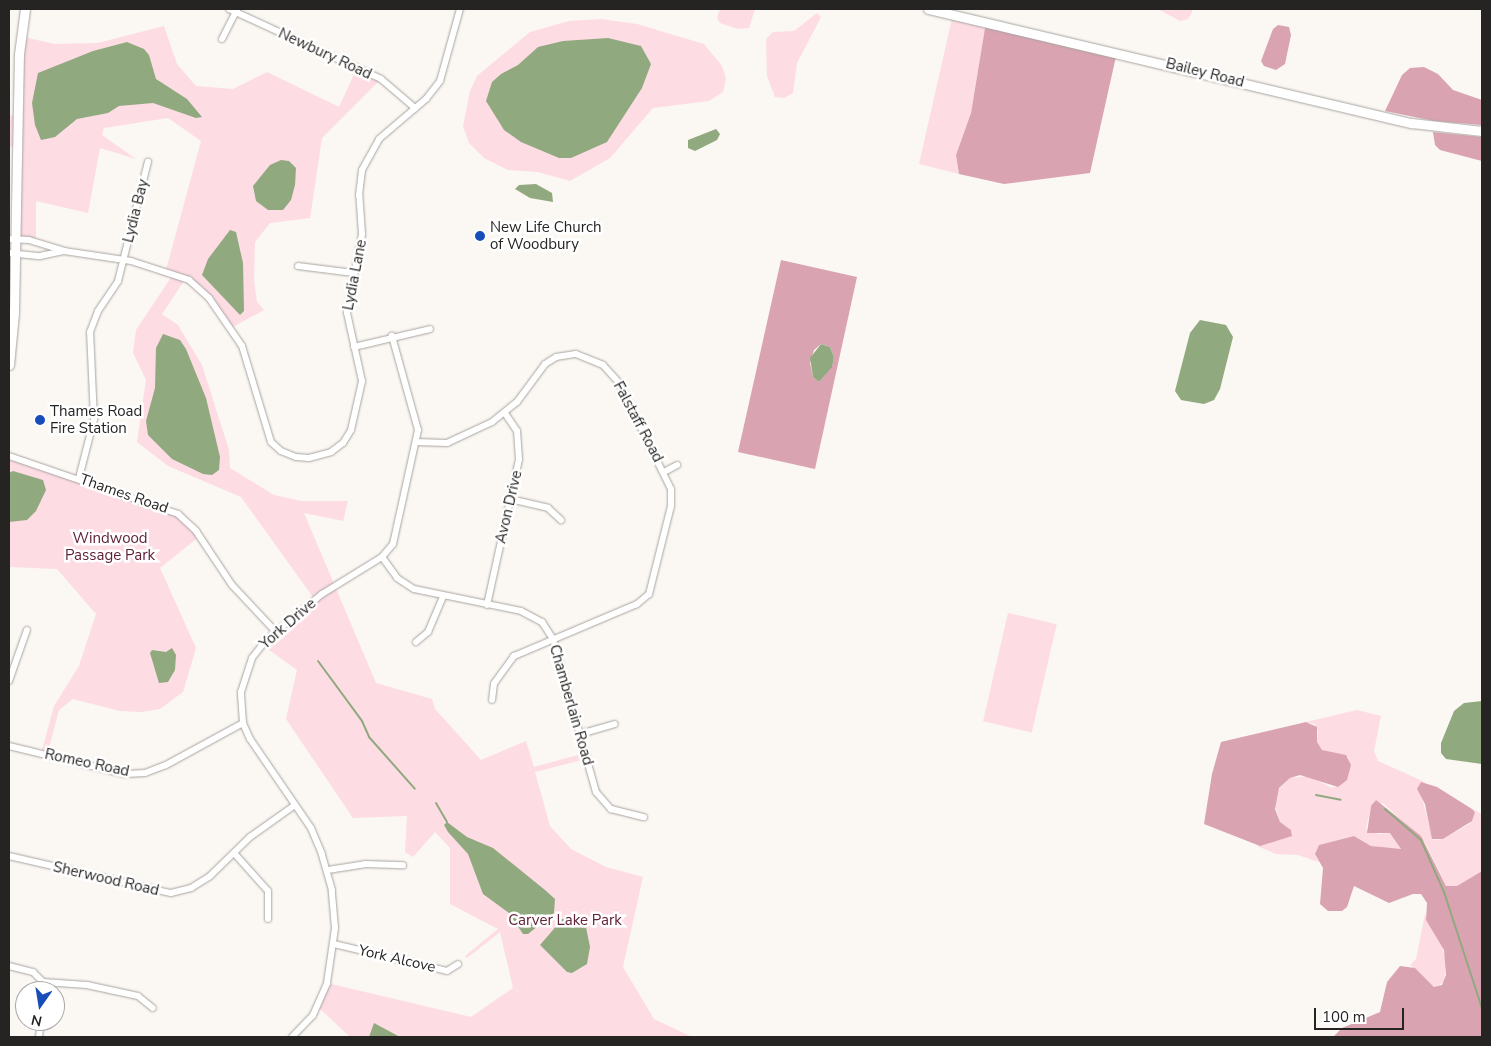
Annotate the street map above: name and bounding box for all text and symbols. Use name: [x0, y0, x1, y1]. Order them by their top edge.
street label: Newbury Road: [275, 24, 375, 84]
street label: Bailey Road: [1164, 55, 1246, 91]
street label: Lydia Bay: [119, 177, 153, 245]
place label: New Life Church of Woodbury: [490, 218, 601, 253]
marker: New Life Church of Woodbury: [474, 230, 486, 242]
street label: Lydia Lane: [339, 238, 371, 312]
street label: Falstaff Road: [609, 378, 667, 466]
place label: Thames Road Fire Station: [50, 402, 142, 437]
marker: Thames Road Fire Station: [34, 414, 46, 426]
street label: Avon Drive: [492, 469, 526, 545]
street label: Thames Road: [77, 470, 171, 518]
park label: Windwood Passage Park: [65, 529, 155, 564]
street label: York Drive: [256, 595, 320, 653]
street label: Chamberlain Road: [545, 643, 597, 767]
street label: Romeo Road: [43, 745, 131, 781]
street label: Sherwood Road: [51, 858, 161, 900]
park label: Carver Lake Park: [508, 912, 622, 930]
street label: York Alcove: [357, 941, 437, 977]
north arrow: [15, 981, 65, 1031]
scale bar: [1316, 998, 1406, 1030]
text: 100 m: [1322, 1007, 1366, 1027]
text: N: [30, 1010, 44, 1031]

